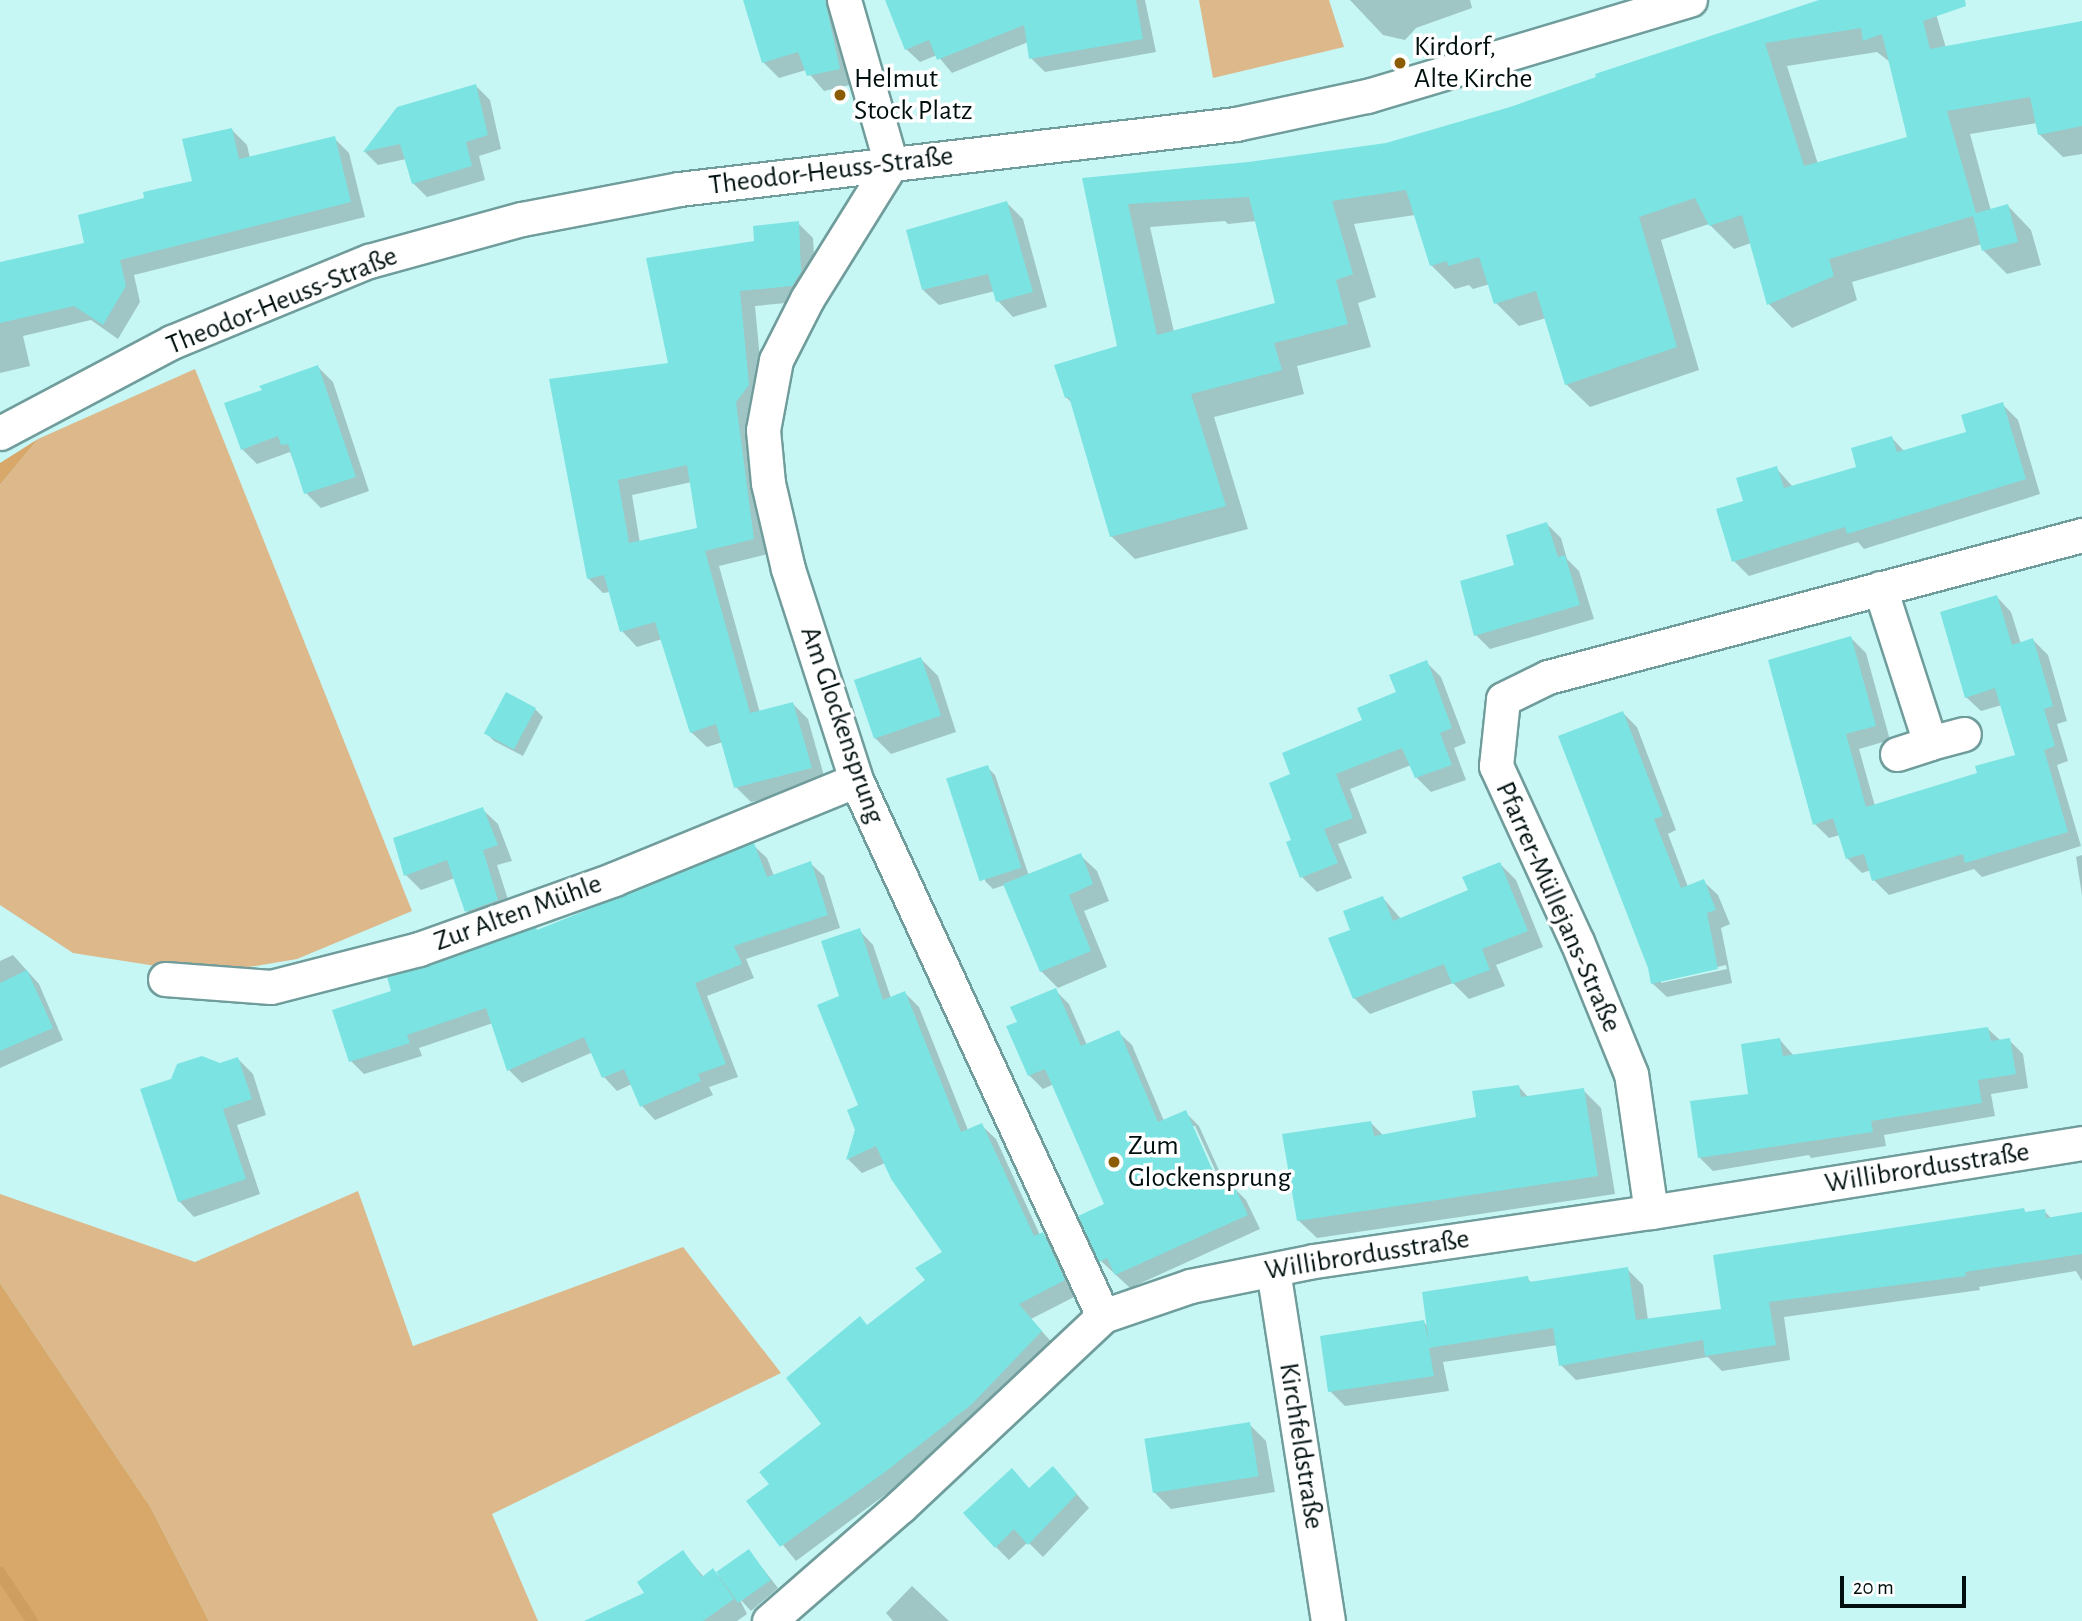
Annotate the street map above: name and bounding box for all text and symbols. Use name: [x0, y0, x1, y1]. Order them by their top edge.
place label: Kirdorf, Alte Kirche: [1414, 30, 1533, 96]
marker: Kirdorf, Alte Kirche: [1392, 55, 1408, 71]
place label: Helmut Stock Platz: [854, 62, 973, 128]
marker: Helmut Stock Platz: [832, 87, 848, 103]
street label: Theodor-Heuss-Straße: [707, 139, 955, 203]
street label: Theodor-Heuss-Straße: [162, 239, 402, 363]
street label: Am Glockensprung: [793, 622, 891, 828]
street label: Pfarrer-Müllejans-Straße: [1488, 777, 1628, 1037]
street label: Zur Alten Mühle: [430, 867, 606, 959]
place label: Zum Glockensprung: [1128, 1129, 1291, 1195]
street label: Willibrordusstraße: [1822, 1135, 2032, 1201]
marker: Zum Glockensprung: [1106, 1154, 1122, 1170]
street label: Willibrordusstraße: [1262, 1222, 1472, 1288]
street label: Kirchfeldstraße: [1271, 1360, 1331, 1532]
scale bar: [1844, 1562, 1970, 1606]
text: 20 m: [1853, 1577, 1894, 1598]

